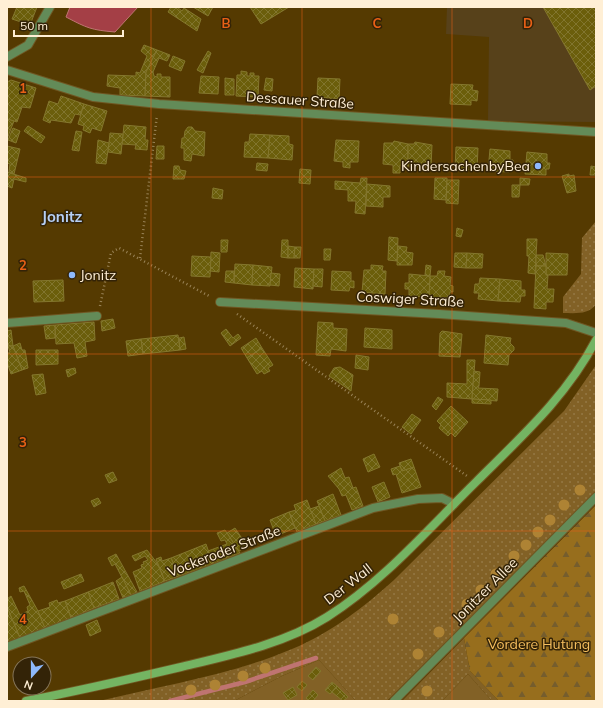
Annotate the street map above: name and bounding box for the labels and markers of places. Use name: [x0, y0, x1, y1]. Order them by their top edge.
place label: KindersachenbyBea: [401, 157, 530, 175]
marker: KindersachenbyBea: [533, 161, 543, 171]
place label: Jonitz: [80, 266, 116, 284]
marker: Jonitz: [67, 270, 77, 280]

